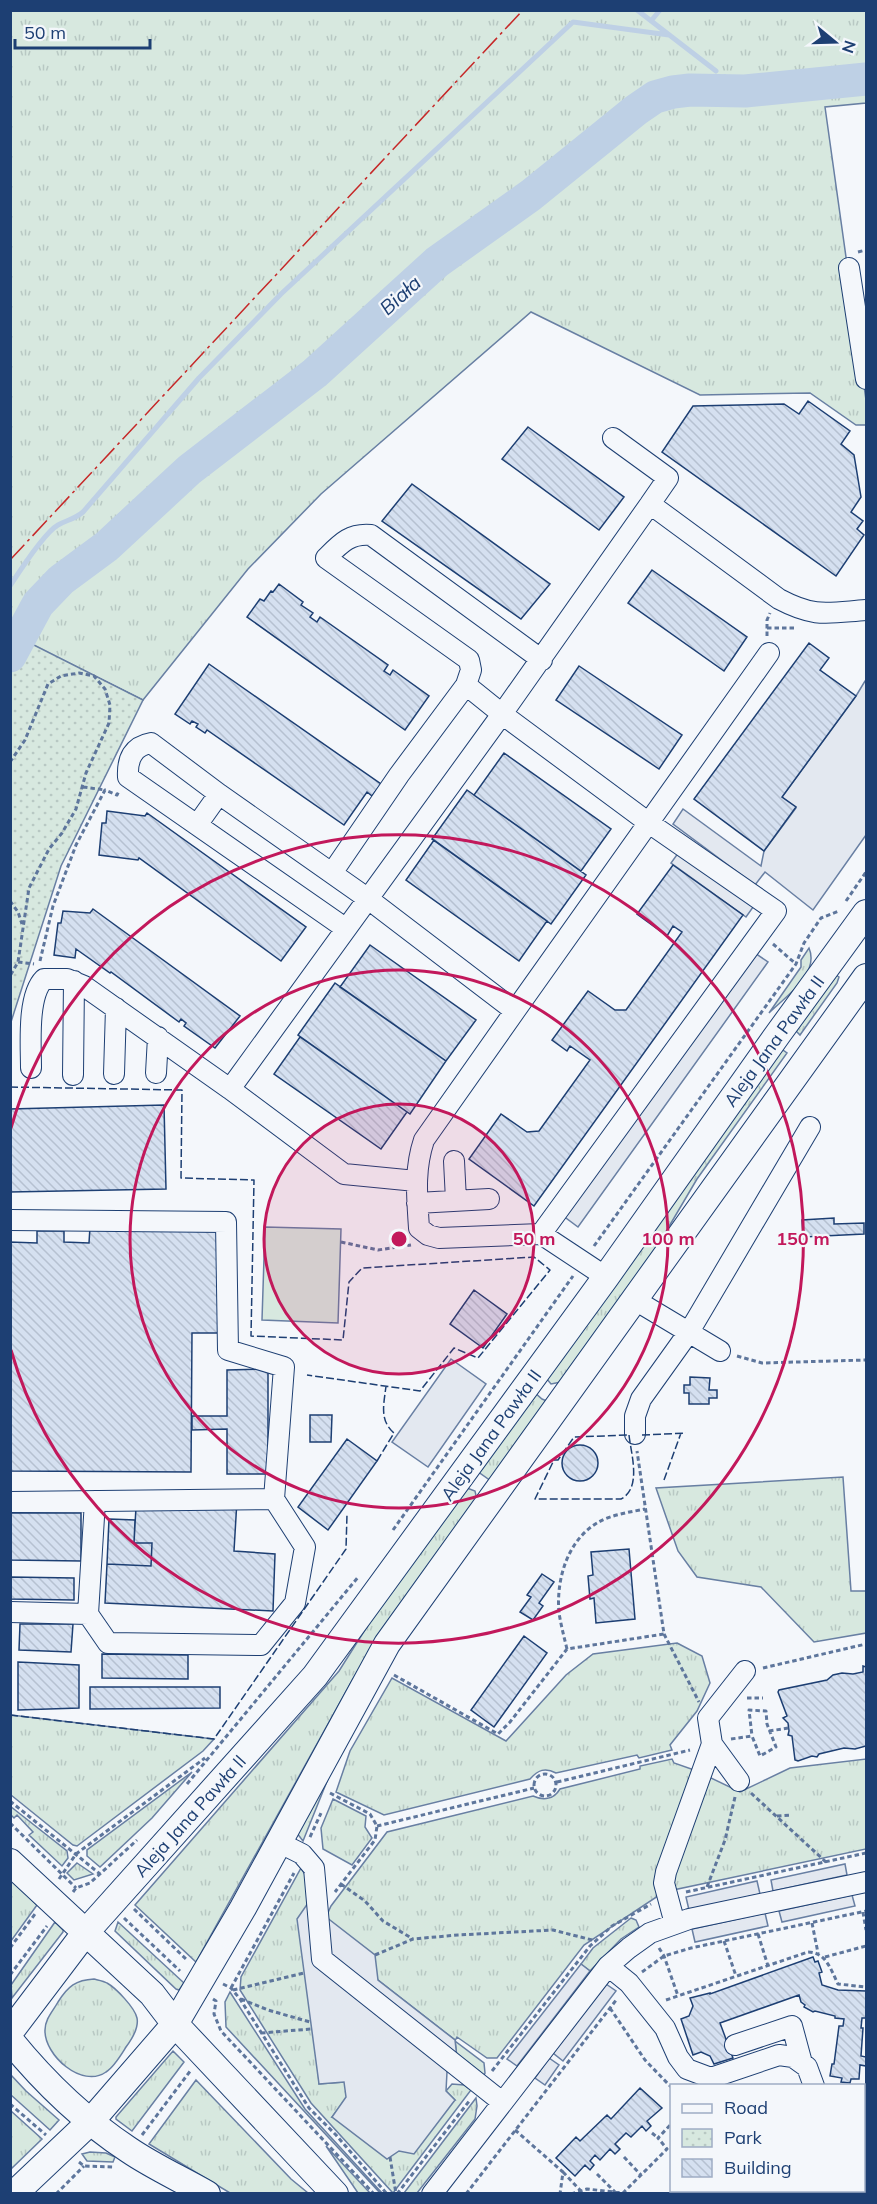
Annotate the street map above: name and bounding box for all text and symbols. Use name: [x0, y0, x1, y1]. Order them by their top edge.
scale bar: [15, 12, 150, 50]
north arrow: [805, 12, 865, 72]
text: 50 m: [24, 21, 66, 44]
text: N: [838, 38, 861, 56]
water label: Biała: [374, 270, 426, 320]
street label: Aleja Jana Pawła II: [719, 971, 829, 1111]
text: 50 m: [513, 1227, 555, 1250]
text: 100 m: [641, 1227, 695, 1250]
text: 150 m: [776, 1227, 830, 1250]
centre of rings: [389, 1229, 409, 1249]
street label: Aleja Jana Pawła II: [436, 1365, 546, 1505]
street label: Aleja Jana Pawła II: [129, 1750, 251, 1882]
legend: [670, 2084, 865, 2192]
text: Road: [724, 2096, 768, 2119]
text: Park: [724, 2126, 763, 2149]
text: Building: [724, 2156, 792, 2179]

